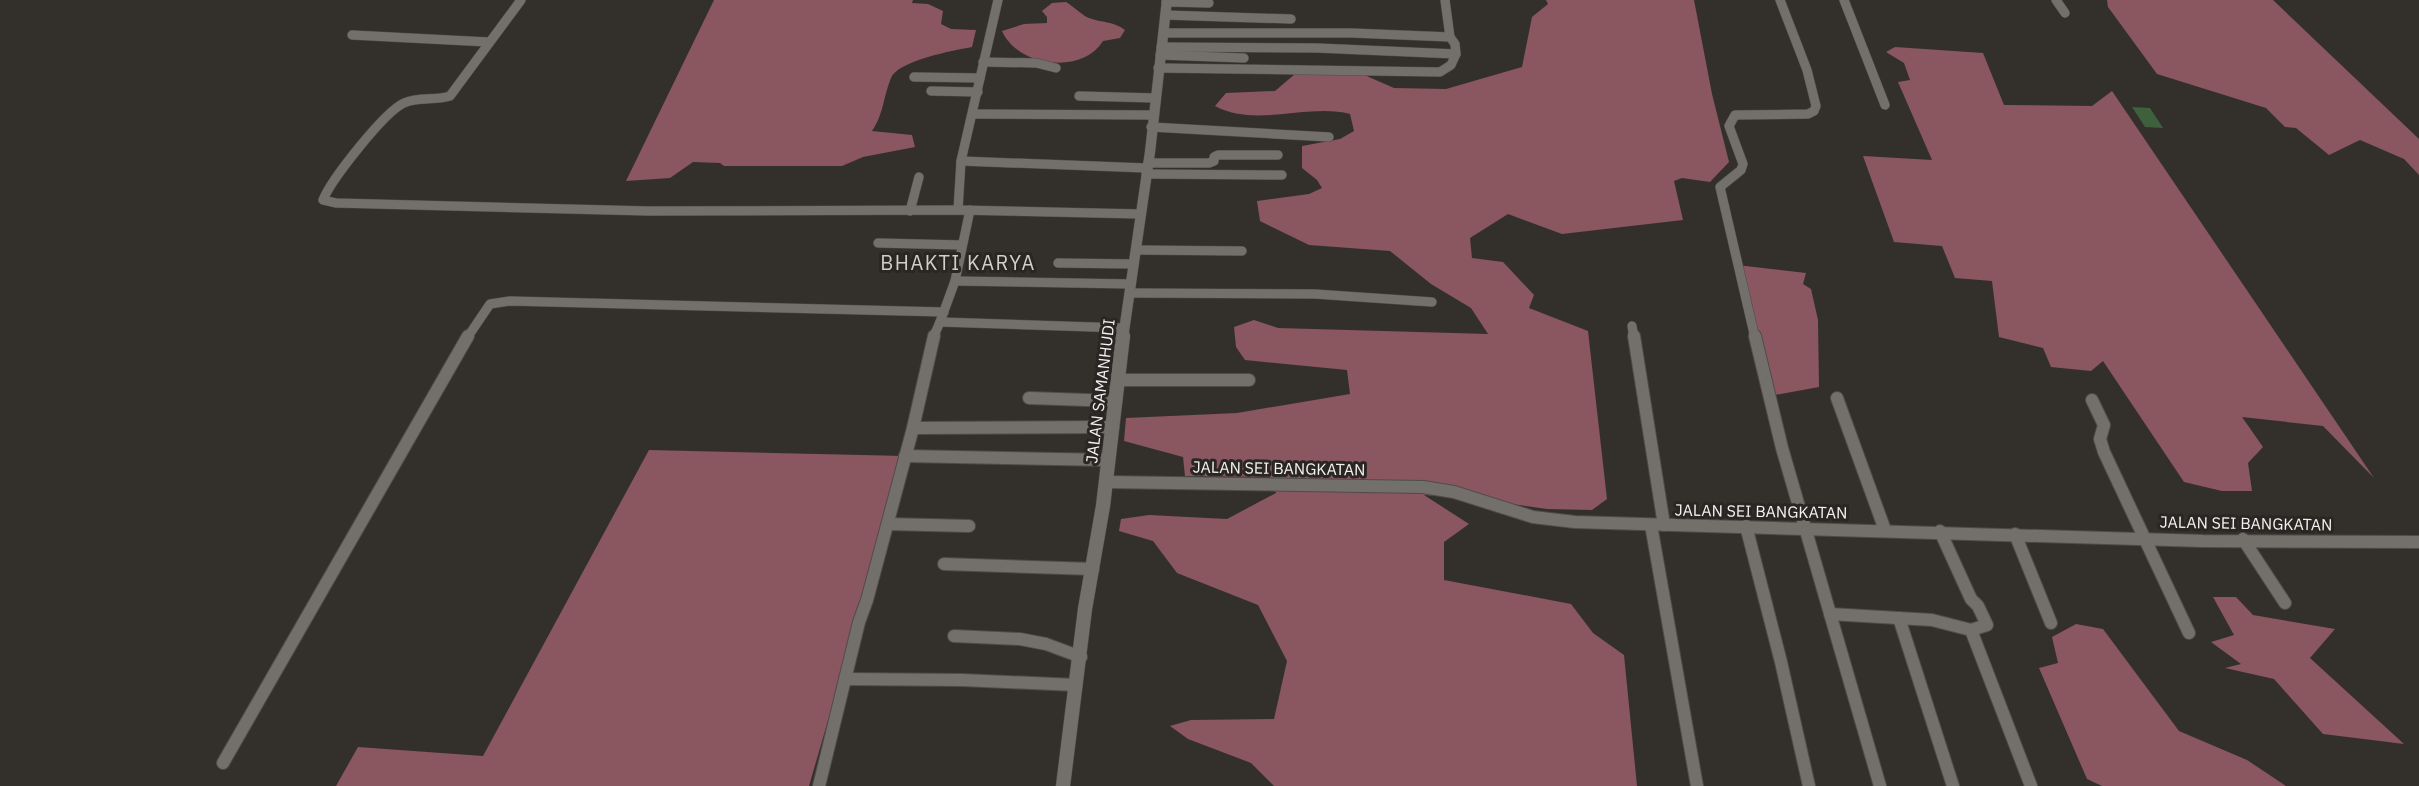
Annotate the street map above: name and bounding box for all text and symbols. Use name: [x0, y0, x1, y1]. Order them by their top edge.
district label: BHAKTI KARYA: [880, 249, 1036, 276]
street label: JALAN SAMANHUDI: [1081, 318, 1119, 464]
street label: JALAN SEI BANGKATAN: [1192, 456, 1366, 480]
street label: JALAN SEI BANGKATAN: [1674, 499, 1848, 523]
street label: JALAN SEI BANGKATAN: [2159, 511, 2333, 535]

